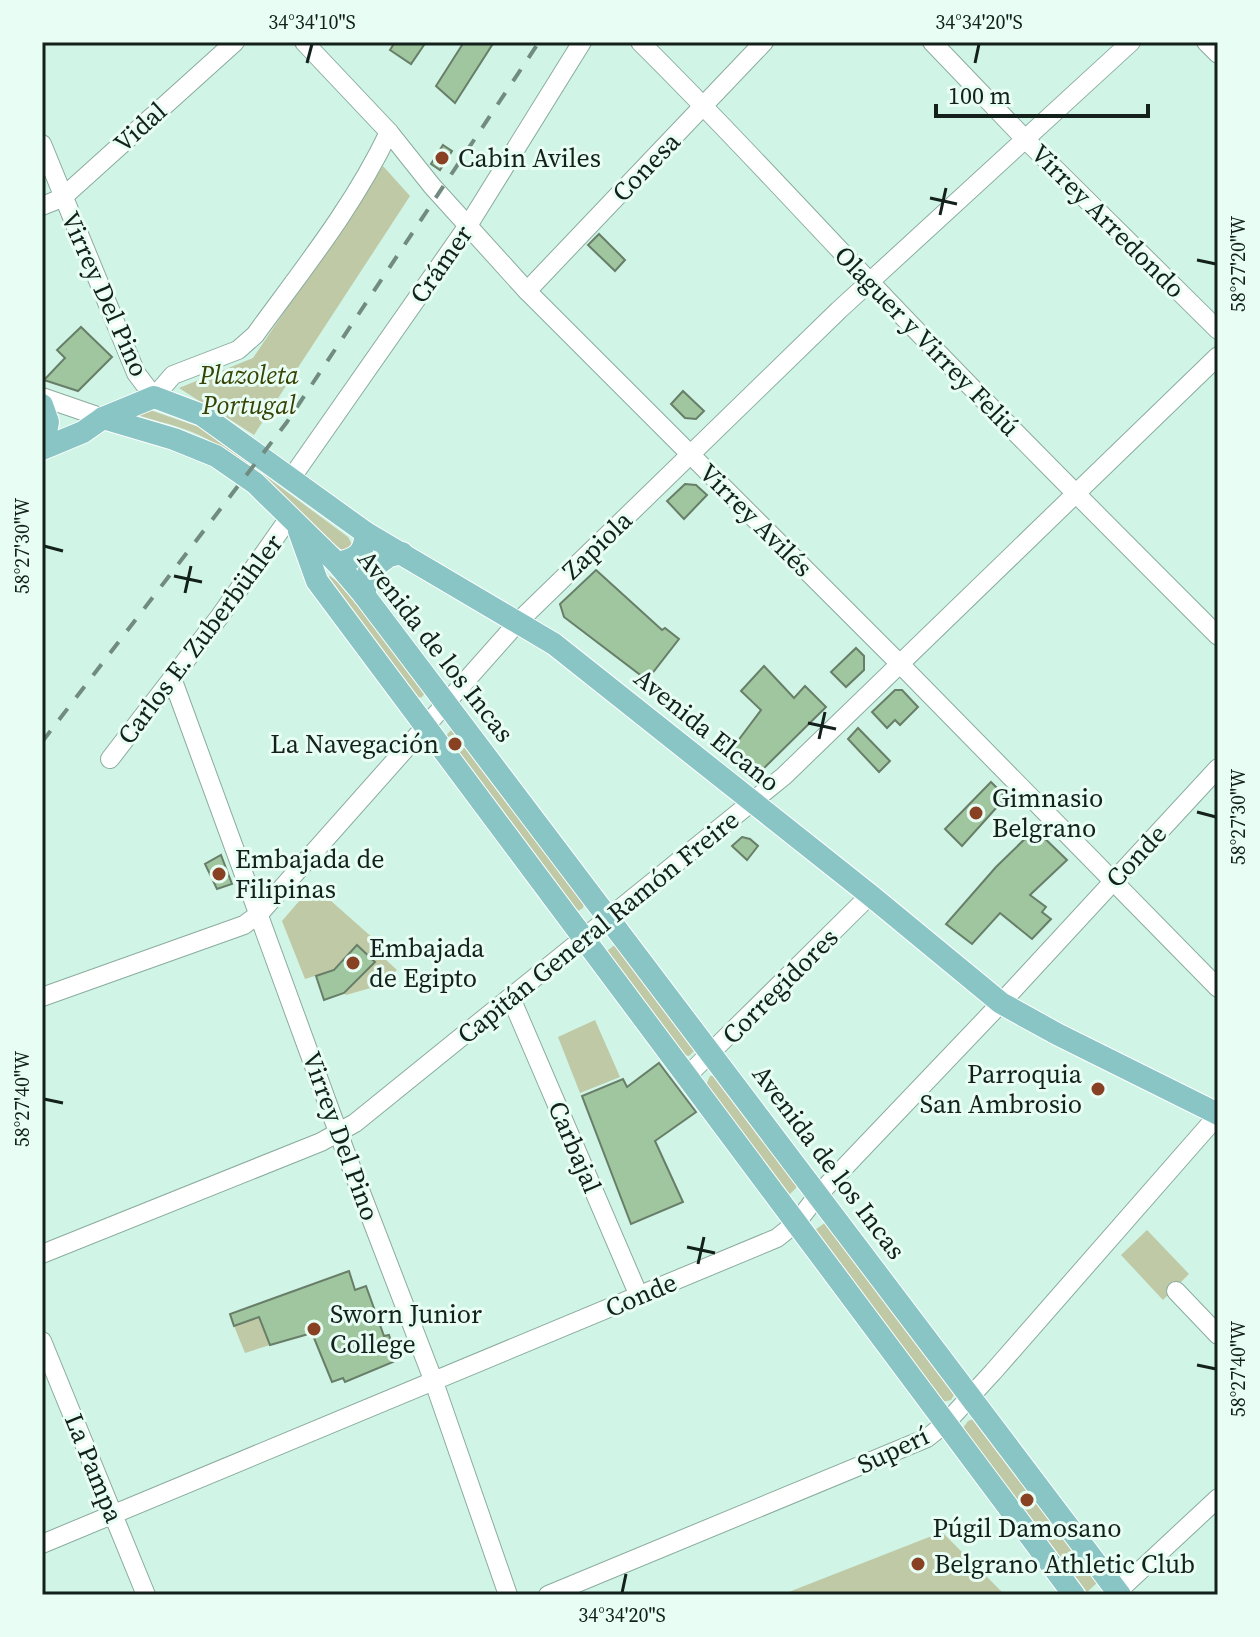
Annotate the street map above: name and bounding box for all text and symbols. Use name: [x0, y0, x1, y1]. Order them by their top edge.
text: 34°34'10"S: [268, 8, 356, 36]
text: 34°34'20"S: [935, 8, 1023, 36]
scale bar: [936, 68, 1148, 118]
text: 100 m: [948, 79, 1011, 112]
street label: Vidal: [106, 93, 175, 160]
street label: Conesa: [604, 124, 689, 210]
street label: Virrey Arredondo: [1023, 136, 1193, 306]
place label: Cabin Aviles: [458, 140, 601, 176]
marker: Cabin Aviles: [433, 149, 451, 167]
street label: Virrey Del Pino: [53, 206, 157, 382]
text: 58°27'20"W: [1224, 215, 1252, 312]
street label: Crámer: [401, 218, 481, 310]
street label: Olaguer y Virrey Feliú: [826, 238, 1028, 444]
park label: Plazoleta Portugal: [198, 357, 299, 423]
street label: Virrey Avilés: [691, 455, 821, 585]
text: 58°27'30"W: [8, 497, 36, 594]
street label: Zapiola: [554, 502, 641, 587]
street label: Carlos E. Zuberbühler: [109, 526, 291, 752]
street label: Avenida de los Incas: [350, 542, 522, 750]
street label: Avenida Elcano: [626, 660, 788, 800]
place label: La Navegación: [270, 726, 439, 762]
marker: La Navegación: [446, 735, 464, 753]
text: 58°27'30"W: [1224, 768, 1252, 865]
place label: Gimnasio Belgrano: [992, 780, 1103, 846]
street label: Capitán General Ramón Freire: [450, 802, 746, 1052]
marker: Gimnasio Belgrano: [967, 804, 985, 822]
street label: Conde: [1097, 816, 1175, 896]
place label: Embajada de Filipinas: [235, 841, 385, 907]
marker: Embajada de Filipinas: [210, 865, 228, 883]
street label: Corregidores: [714, 920, 846, 1052]
place label: Embajada de Egipto: [369, 930, 485, 996]
marker: Embajada de Egipto: [344, 954, 362, 972]
street label: Virrey Del Pino: [294, 1047, 388, 1225]
text: 58°27'40"W: [8, 1050, 36, 1147]
place label: Parroquia San Ambrosio: [920, 1056, 1083, 1122]
street label: Avenida de los Incas: [744, 1057, 914, 1267]
marker: Parroquia San Ambrosio: [1089, 1080, 1107, 1098]
street label: Carbajal: [540, 1095, 611, 1199]
street label: Conde: [600, 1264, 682, 1326]
place label: Sworn Junior College: [330, 1296, 482, 1362]
marker: Sworn Junior College: [305, 1320, 323, 1338]
text: 58°27'40"W: [1224, 1320, 1252, 1417]
street label: La Pampa: [56, 1408, 132, 1529]
street label: Superí: [851, 1418, 935, 1482]
marker: Púgil Damosano: [1018, 1491, 1036, 1509]
place label: Púgil Damosano: [933, 1510, 1121, 1546]
place label: Belgrano Athletic Club: [934, 1546, 1195, 1582]
marker: Belgrano Athletic Club: [909, 1555, 927, 1573]
text: 34°34'20"S: [578, 1601, 666, 1629]

